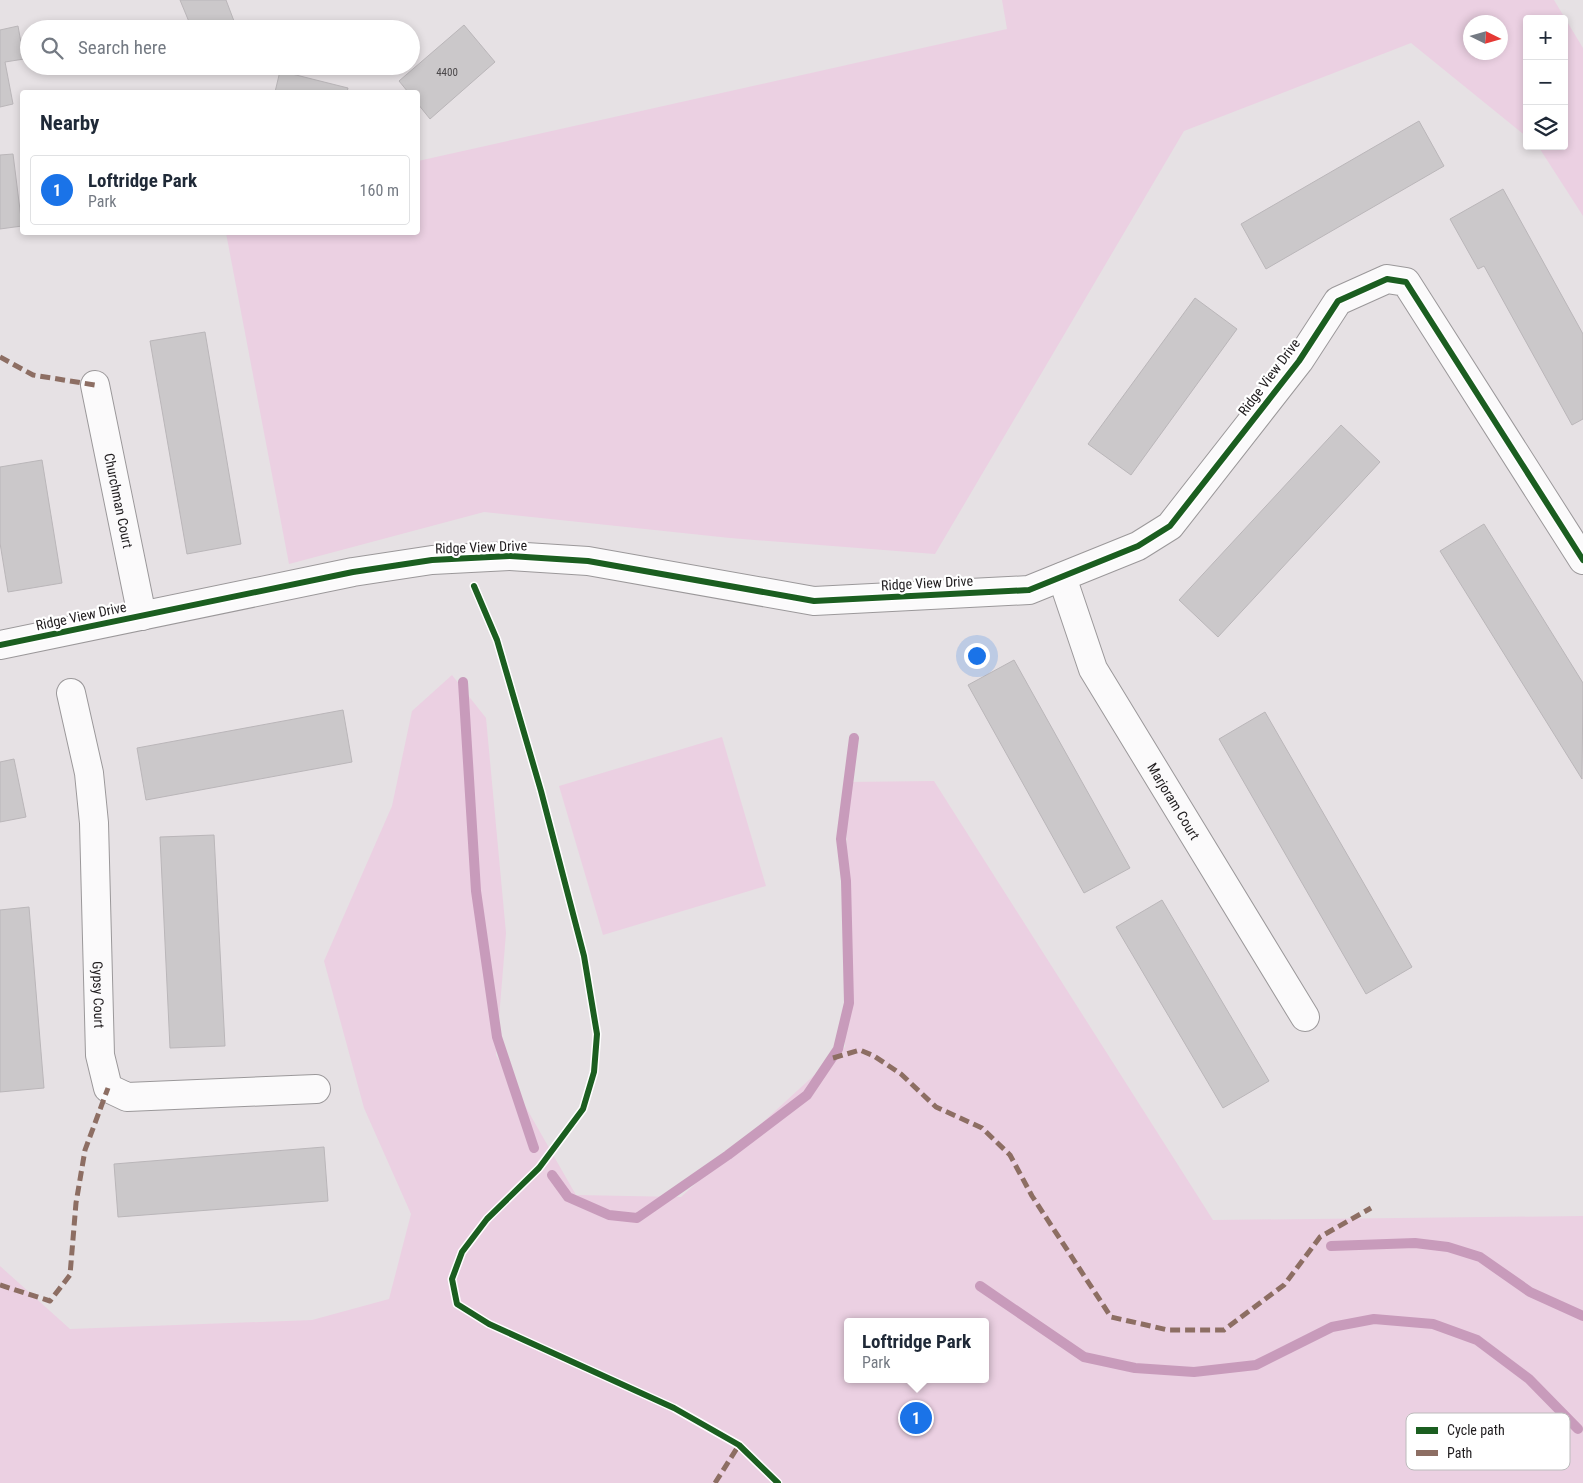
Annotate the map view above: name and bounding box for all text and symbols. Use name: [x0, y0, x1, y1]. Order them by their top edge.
north arrow: [1463, 15, 1508, 60]
map controls: [1523, 15, 1568, 150]
button: +: [1523, 15, 1568, 60]
search box: [20, 20, 420, 75]
icon: search: [38, 34, 66, 62]
text: Search here: [78, 36, 166, 59]
button: −: [1523, 60, 1568, 105]
house number: 4400: [436, 66, 458, 79]
button: layers: [1523, 105, 1568, 150]
text: Nearby: [40, 111, 99, 135]
text: Loftridge Park: [88, 169, 197, 192]
text: 1: [53, 181, 61, 200]
text: 160 m: [360, 181, 399, 200]
text: Park: [88, 192, 117, 211]
street label: Ridge View Drive: [1235, 335, 1303, 419]
street label: Churchman Court: [101, 452, 136, 550]
street label: Ridge View Drive: [435, 537, 528, 557]
street label: Ridge View Drive: [881, 573, 974, 593]
street label: Ridge View Drive: [34, 599, 128, 633]
your location: [964, 643, 990, 669]
street label: Marjoram Court: [1144, 760, 1203, 842]
street label: Gypsy Court: [90, 961, 107, 1028]
popup: [844, 1318, 989, 1383]
text: Loftridge Park: [862, 1330, 971, 1353]
text: Park: [862, 1353, 890, 1372]
pin: 1: [900, 1399, 932, 1437]
legend: [1406, 1413, 1570, 1470]
text: Cycle path: [1447, 1422, 1505, 1438]
text: Path: [1447, 1445, 1472, 1461]

